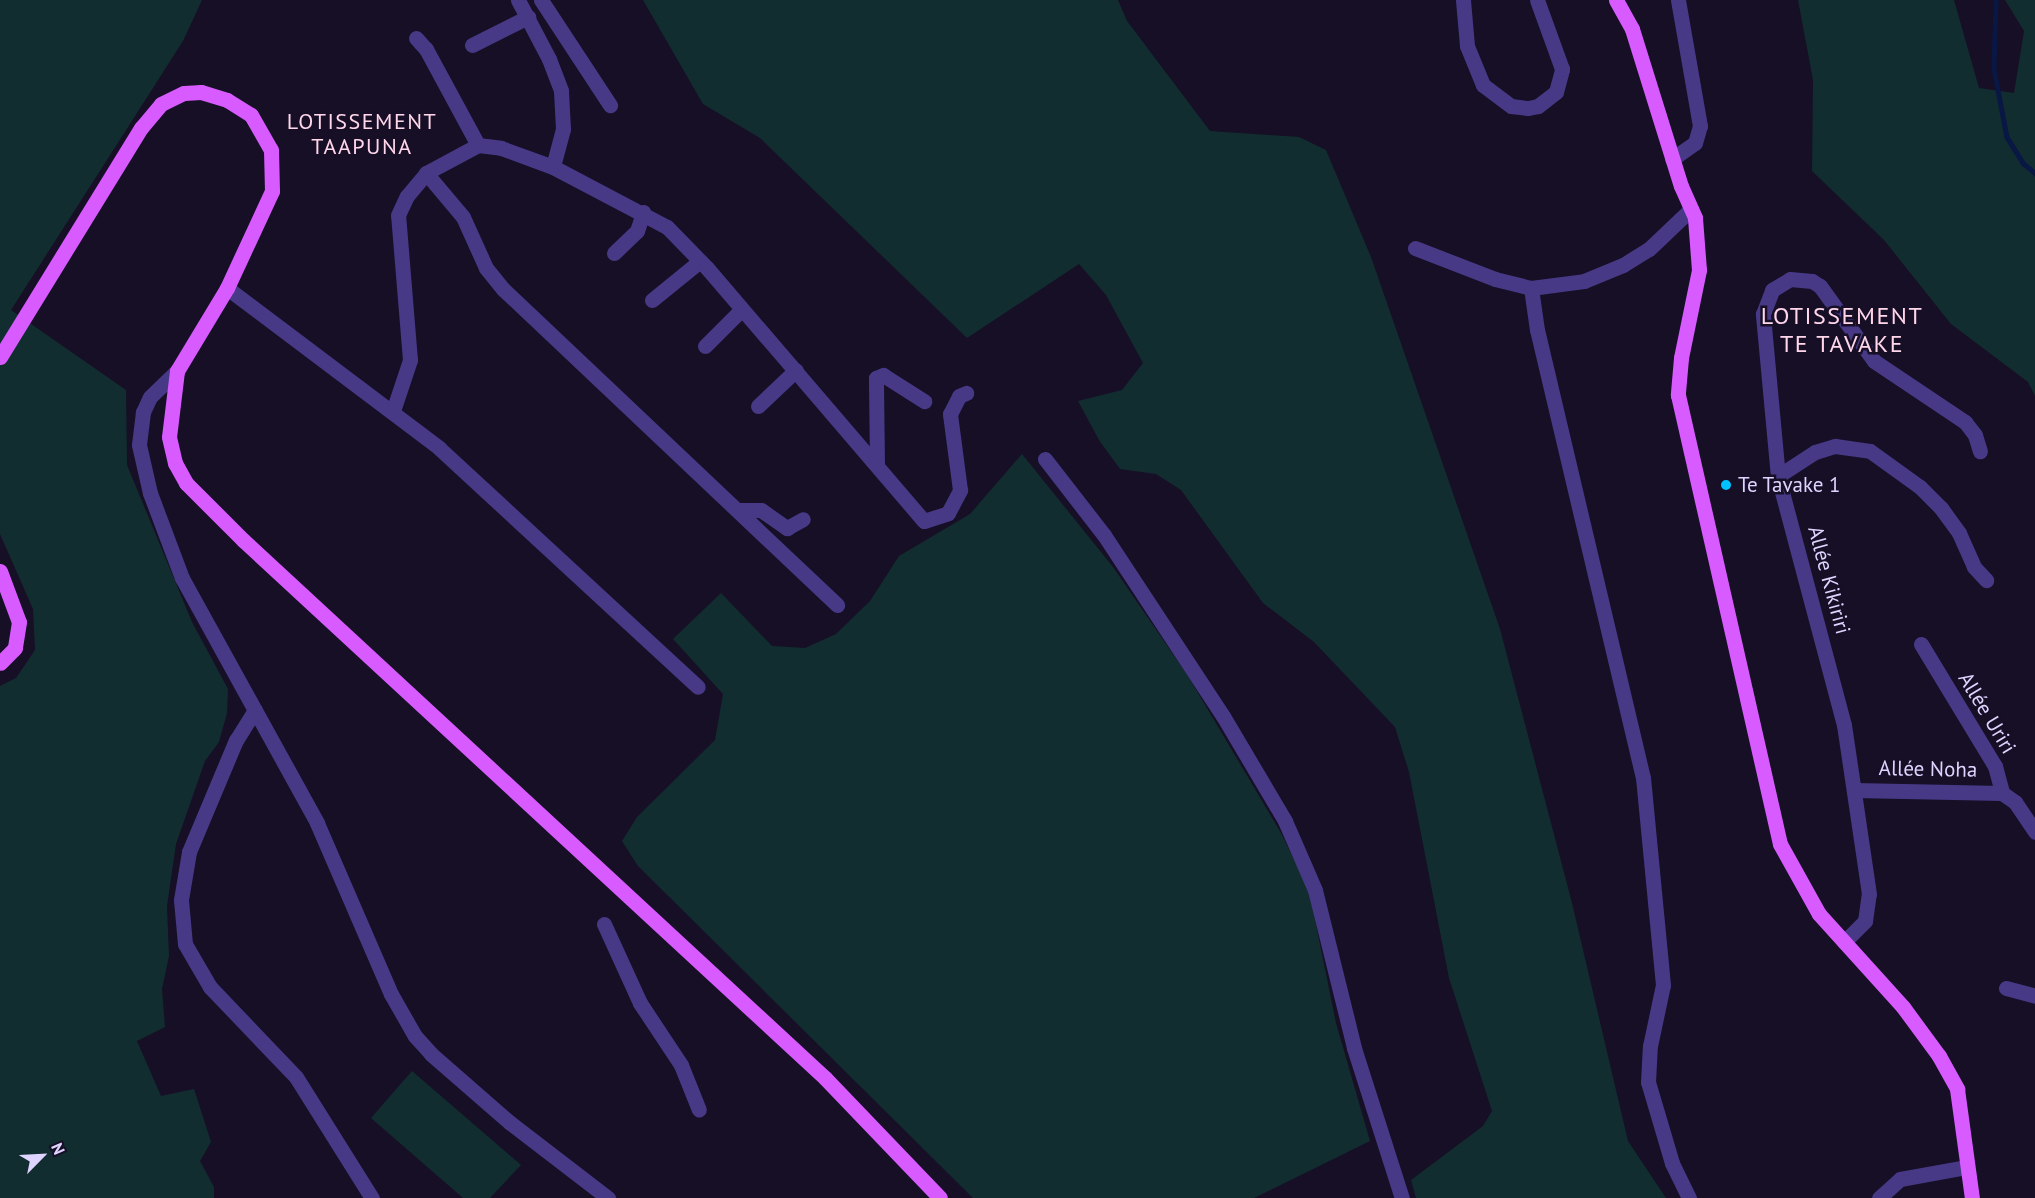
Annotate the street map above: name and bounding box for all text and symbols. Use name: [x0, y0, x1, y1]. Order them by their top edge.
district label: LOTISSEMENT TAAPUNA: [287, 108, 437, 160]
district label: LOTISSEMENT TE TAVAKE: [1761, 302, 1923, 358]
place label: Te Tavake 1: [1738, 472, 1841, 498]
marker: Te Tavake 1: [1719, 478, 1733, 492]
street label: Allée Kikiriri: [1802, 523, 1856, 637]
street label: Allée Uriri: [1953, 668, 2021, 758]
street label: Allée Noha: [1879, 756, 1977, 782]
north arrow: [12, 1126, 72, 1186]
text: N: [47, 1140, 70, 1158]

